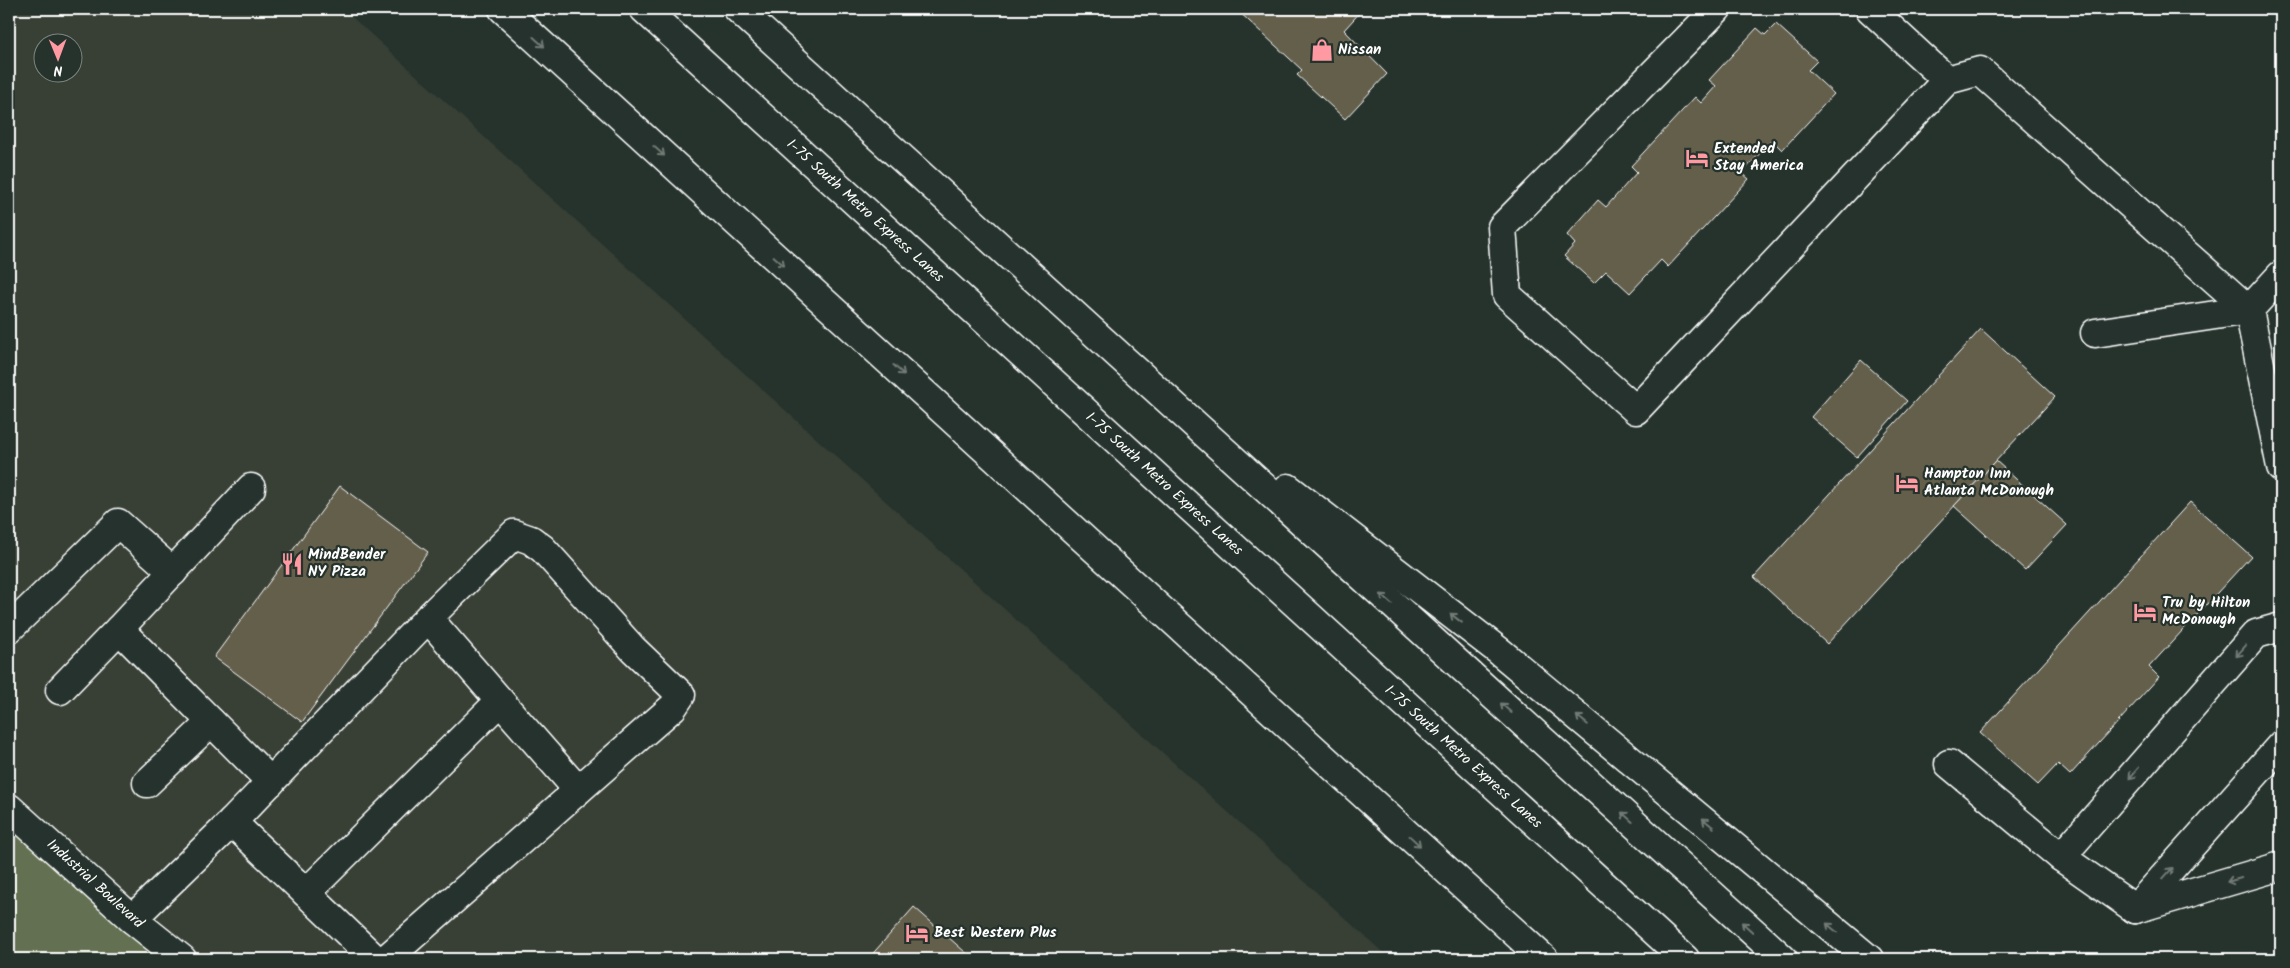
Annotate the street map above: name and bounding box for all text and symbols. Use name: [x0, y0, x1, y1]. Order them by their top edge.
north arrow: [32, 32, 82, 82]
one-way arrow: [533, 36, 546, 48]
shop icon: Nissan: [1309, 37, 1335, 63]
place label: Nissan: [1338, 38, 1381, 62]
text: N: [53, 59, 63, 81]
street label: I-75 South Metro Express Lanes: [781, 133, 950, 289]
place label: Extended Stay America: [1714, 137, 1804, 178]
one-way arrow: [653, 145, 666, 157]
hotel icon: Extended Stay America: [1684, 145, 1710, 171]
one-way arrow: [773, 255, 786, 267]
one-way arrow: [893, 364, 906, 376]
street label: I-75 South Metro Express Lanes: [1080, 406, 1249, 562]
place label: Hampton Inn Atlanta McDonough: [1924, 462, 2054, 503]
hotel icon: Hampton Inn Atlanta McDonough: [1894, 470, 1920, 496]
place label: MindBender NY Pizza: [308, 543, 386, 584]
restaurant icon: MindBender NY Pizza: [279, 551, 305, 577]
place label: Tru by Hilton McDonough: [2162, 591, 2250, 632]
one-way arrow: [1380, 593, 1393, 605]
hotel icon: Tru by Hilton McDonough: [2132, 599, 2158, 625]
one-way arrow: [1449, 613, 1463, 623]
one-way arrow: [2235, 645, 2247, 658]
street label: I-75 South Metro Express Lanes: [1379, 679, 1548, 835]
one-way arrow: [1500, 702, 1513, 714]
one-way arrow: [1576, 714, 1589, 725]
one-way arrow: [2128, 767, 2140, 780]
one-way arrow: [1620, 812, 1633, 823]
one-way arrow: [1701, 818, 1714, 829]
street label: Industrial Boulevard: [41, 833, 150, 935]
one-way arrow: [1409, 835, 1422, 847]
one-way arrow: [2162, 866, 2174, 879]
one-way arrow: [2227, 876, 2243, 886]
hotel icon: Best Western Plus: [904, 920, 930, 946]
place label: Best Western Plus: [934, 921, 1056, 945]
one-way arrow: [1741, 921, 1754, 932]
one-way arrow: [1826, 922, 1839, 933]

